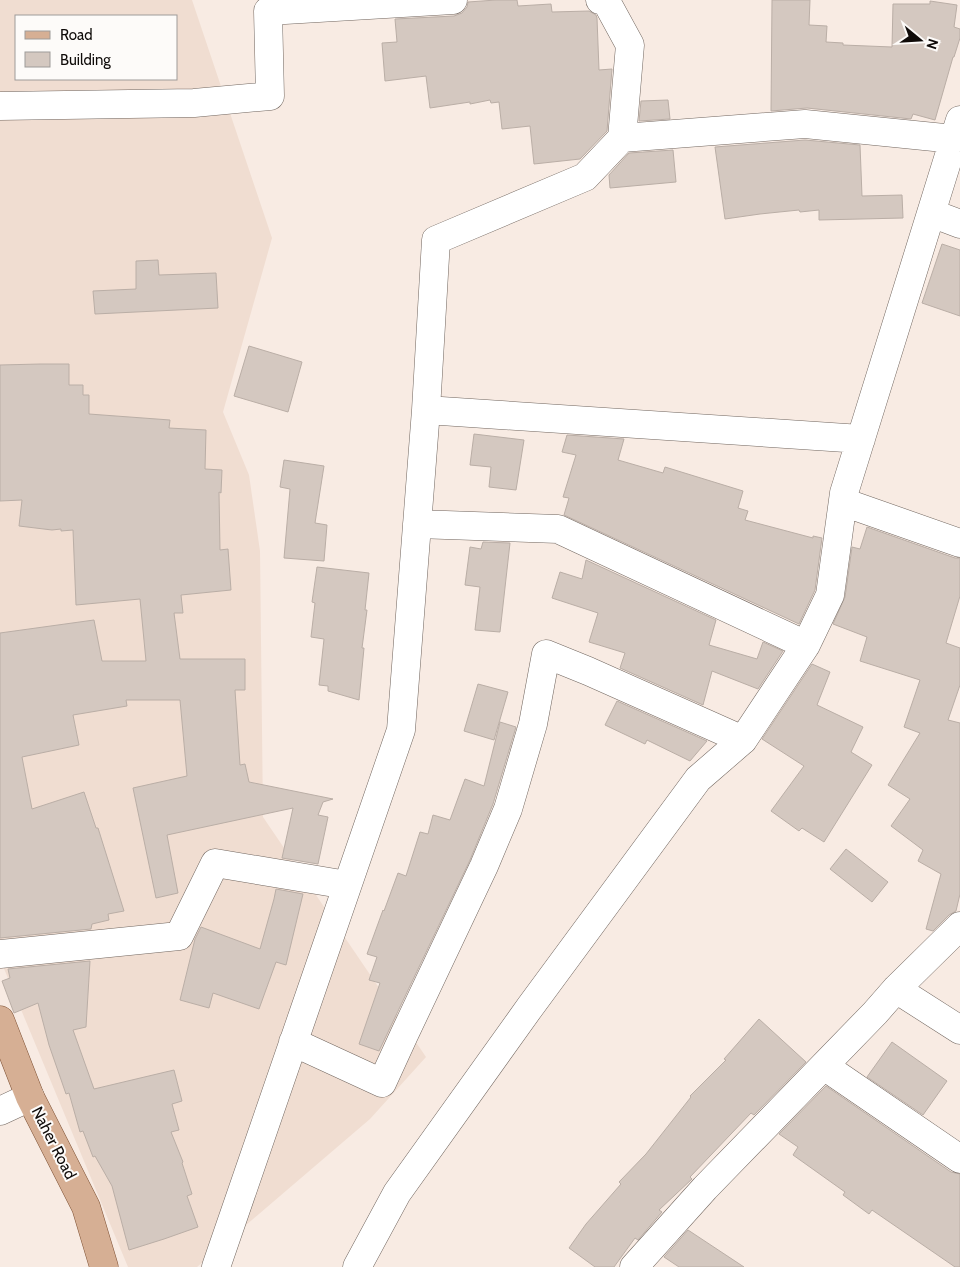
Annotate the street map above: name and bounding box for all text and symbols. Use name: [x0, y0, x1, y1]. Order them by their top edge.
legend: [15, 15, 178, 80]
north arrow: [895, 15, 945, 65]
text: Road: [60, 26, 93, 44]
text: N: [922, 37, 942, 52]
text: Building: [60, 51, 111, 69]
street label: Naher Road: [28, 1103, 80, 1183]

